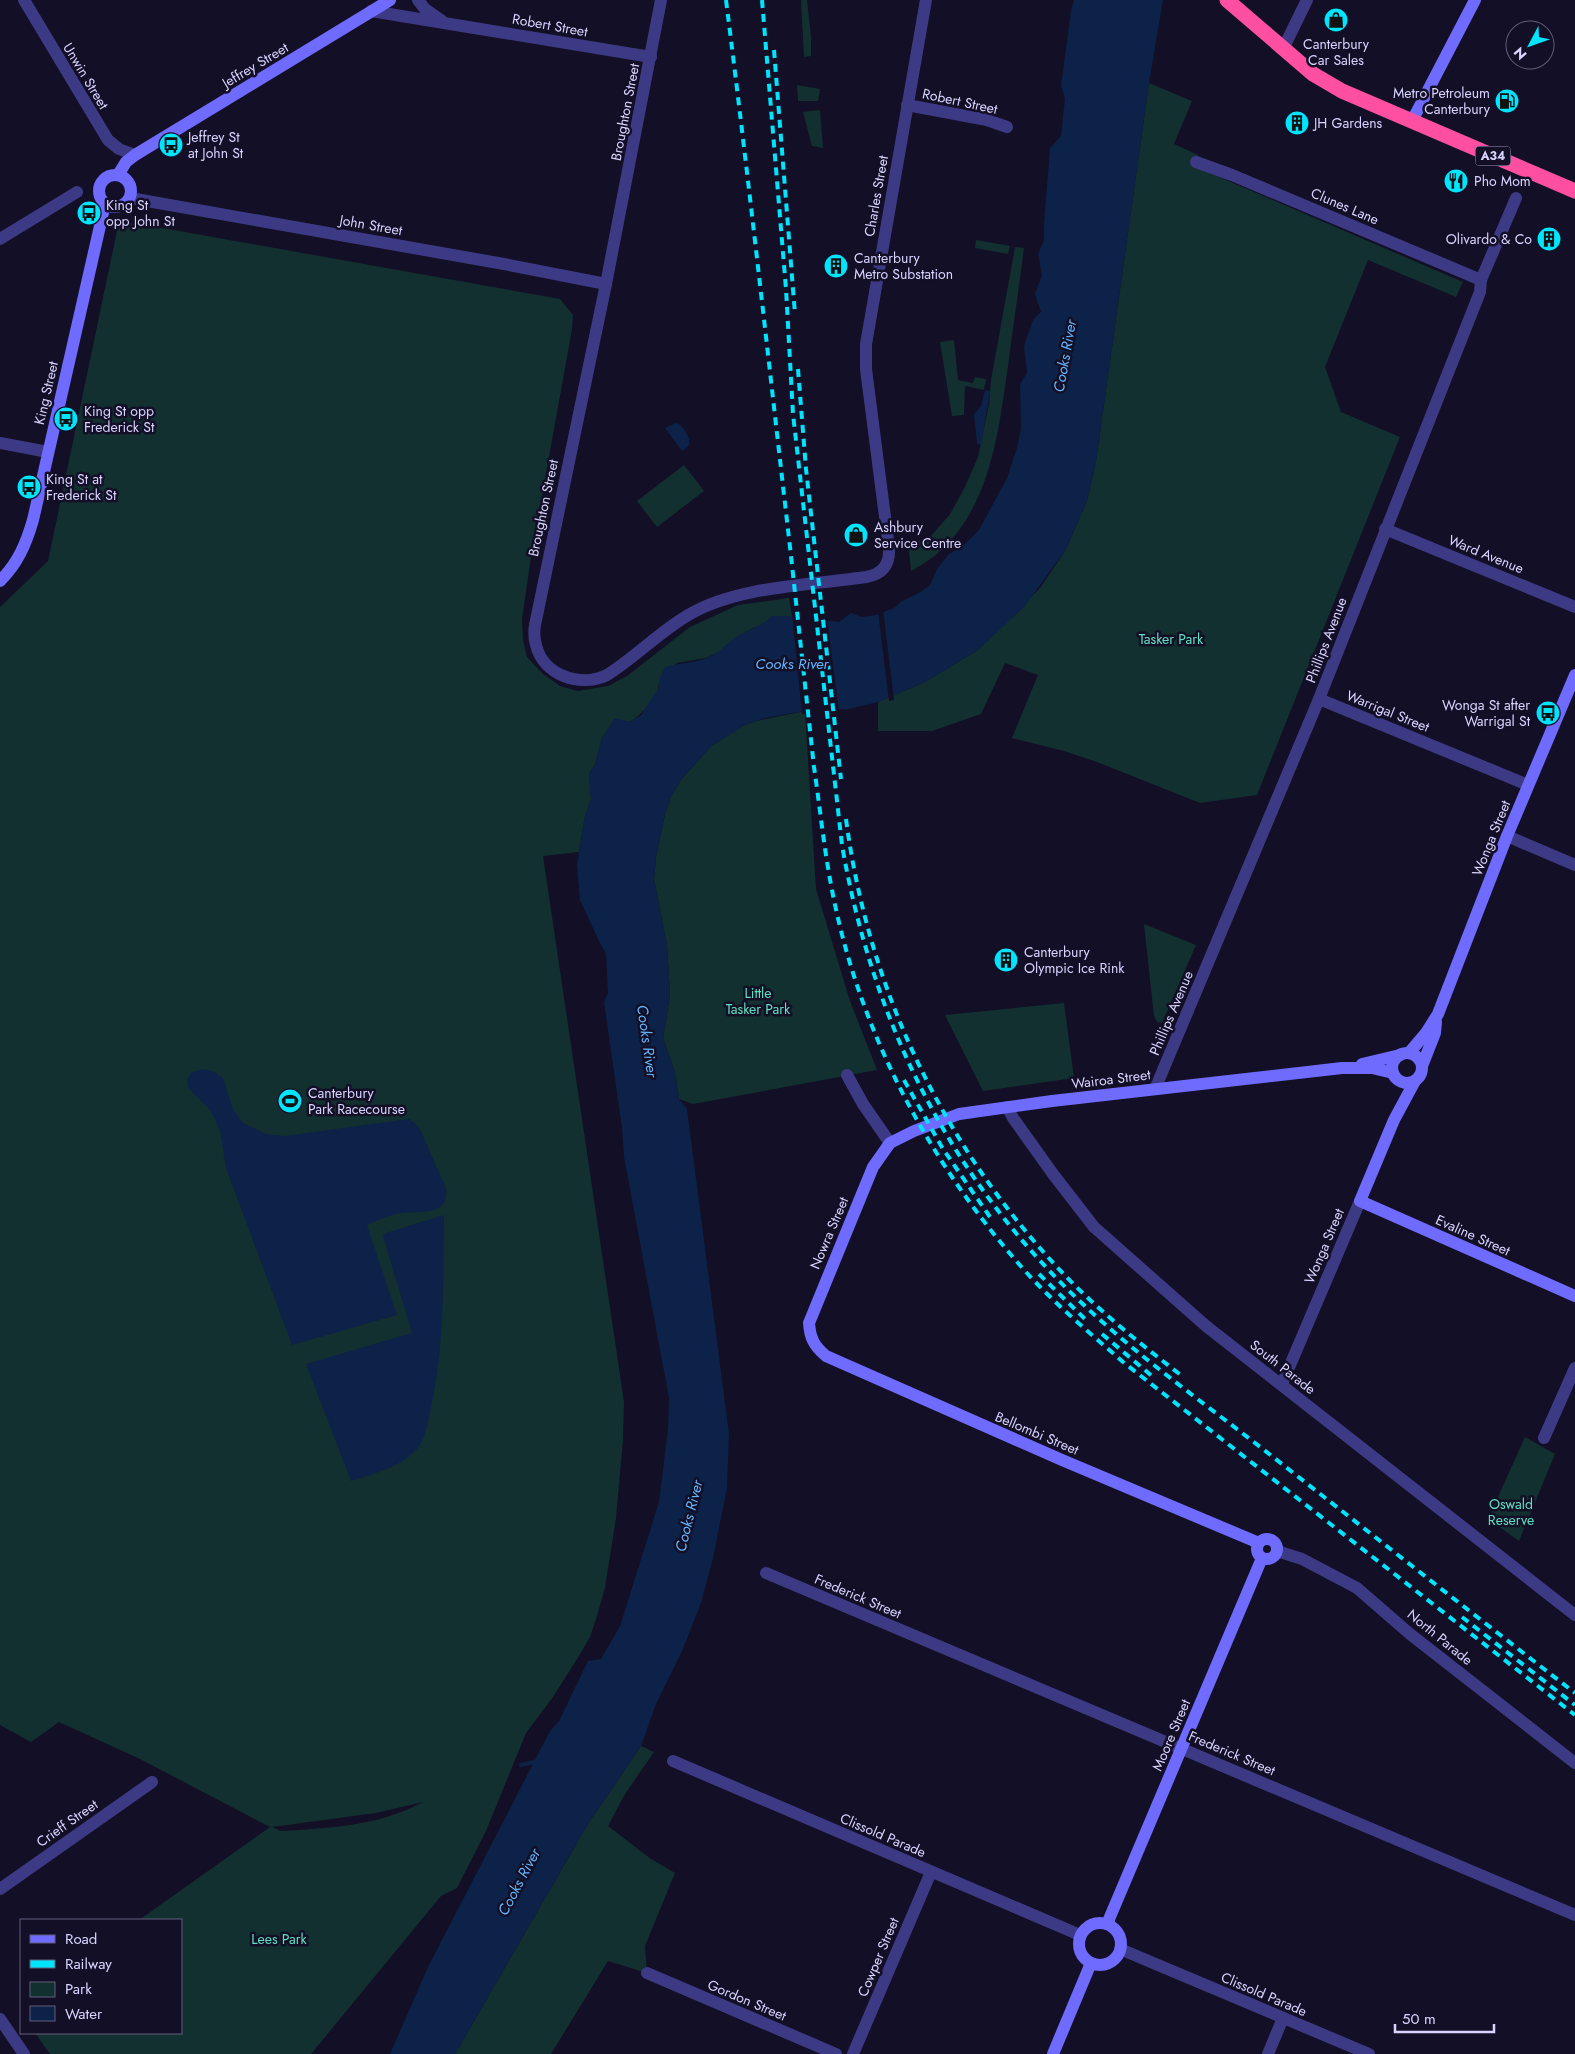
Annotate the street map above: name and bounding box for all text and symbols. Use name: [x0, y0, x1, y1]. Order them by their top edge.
shop icon: Canterbury Car Sales: [1323, 7, 1349, 33]
street label: Robert Street: [511, 9, 590, 42]
north arrow: [1505, 20, 1555, 70]
place label: Canterbury Car Sales: [1303, 34, 1370, 70]
street label: Jeffrey Street: [216, 37, 292, 94]
street label: Unwin Street: [58, 39, 114, 113]
text: N: [1509, 43, 1531, 64]
street label: Broughton Street: [606, 61, 644, 162]
street label: Robert Street: [921, 83, 1000, 119]
place label: Metro Petroleum Canterbury: [1393, 83, 1491, 119]
fuel station icon: Metro Petroleum Canterbury: [1494, 88, 1520, 114]
building icon: JH Gardens: [1284, 110, 1310, 136]
place label: JH Gardens: [1312, 113, 1382, 133]
place label: Jeffrey St at John St: [186, 127, 244, 163]
bus stop icon: Jeffrey St at John St: [158, 132, 184, 158]
road number: A34: [1476, 146, 1510, 166]
street label: Charles Street: [859, 153, 893, 238]
restaurant icon: Pho Mom: [1443, 168, 1469, 194]
place label: Pho Mom: [1474, 171, 1531, 191]
street label: Clunes Lane: [1308, 183, 1382, 229]
place label: King St opp John St: [106, 195, 175, 231]
bus stop icon: King St opp John St: [76, 200, 102, 226]
street label: John Street: [336, 209, 405, 240]
building icon: Olivardo & Co: [1536, 226, 1562, 252]
place label: Olivardo & Co: [1446, 229, 1532, 249]
place label: Canterbury Metro Substation: [854, 248, 953, 284]
building icon: Canterbury Metro Substation: [823, 253, 849, 279]
water label: Cooks River: [1048, 317, 1082, 394]
street label: King Street: [29, 359, 63, 427]
place label: King St opp Frederick St: [84, 401, 155, 437]
bus stop icon: King St opp Frederick St: [53, 406, 79, 432]
street label: Broughton Street: [523, 457, 563, 558]
place label: King St at Frederick St: [46, 469, 117, 505]
bus stop icon: King St at Frederick St: [16, 474, 42, 500]
place label: Ashbury Service Centre: [874, 517, 961, 553]
shop icon: Ashbury Service Centre: [843, 522, 869, 548]
street label: Ward Avenue: [1445, 530, 1527, 578]
street label: Phillips Avenue: [1301, 594, 1351, 686]
park label: Tasker Park: [1139, 629, 1204, 649]
water label: Cooks River: [755, 653, 830, 675]
street label: Warrigal Street: [1343, 685, 1433, 737]
place label: Wonga St after Warrigal St: [1442, 695, 1531, 731]
bus stop icon: Wonga St after Warrigal St: [1535, 700, 1561, 726]
street label: Wonga Street: [1467, 797, 1516, 879]
place label: Canterbury Olympic Ice Rink: [1024, 942, 1125, 978]
building icon: Canterbury Olympic Ice Rink: [993, 947, 1019, 973]
street label: Phillips Avenue: [1144, 968, 1198, 1058]
park label: Little Tasker Park: [726, 983, 791, 1019]
water label: Cooks River: [631, 1003, 663, 1080]
street label: Wairoa Street: [1070, 1064, 1152, 1094]
place label: Canterbury Park Racecourse: [308, 1083, 405, 1119]
sports icon: Canterbury Park Racecourse: [277, 1088, 303, 1114]
street label: Nowra Street: [805, 1193, 853, 1272]
street label: Wonga Street: [1299, 1205, 1349, 1287]
street label: Evaline Street: [1433, 1210, 1514, 1261]
street label: South Parade: [1246, 1335, 1320, 1399]
street label: Bellombi Street: [992, 1406, 1083, 1460]
water label: Cooks River: [669, 1477, 709, 1554]
park label: Oswald Reserve: [1488, 1494, 1534, 1530]
street label: Frederick Street: [811, 1569, 905, 1624]
street label: North Parade: [1403, 1604, 1477, 1670]
street label: Moore Street: [1147, 1696, 1195, 1774]
street label: Frederick Street: [1185, 1726, 1279, 1781]
street label: Crieff Street: [32, 1794, 102, 1852]
street label: Clissold Parade: [837, 1808, 929, 1862]
water label: Cooks River: [492, 1844, 546, 1920]
street label: Cowper Street: [852, 1914, 904, 2000]
legend: [20, 1919, 182, 2034]
text: Road: [65, 1928, 97, 1950]
park label: Lees Park: [251, 1929, 308, 1949]
text: Railway: [65, 1953, 112, 1975]
street label: Clissold Parade: [1218, 1967, 1310, 2021]
street label: Gordon Street: [704, 1974, 790, 2026]
text: Park: [65, 1978, 92, 2000]
scale bar: [1395, 2002, 1494, 2034]
text: Water: [65, 2003, 103, 2025]
text: 50 m: [1402, 2008, 1436, 2030]

